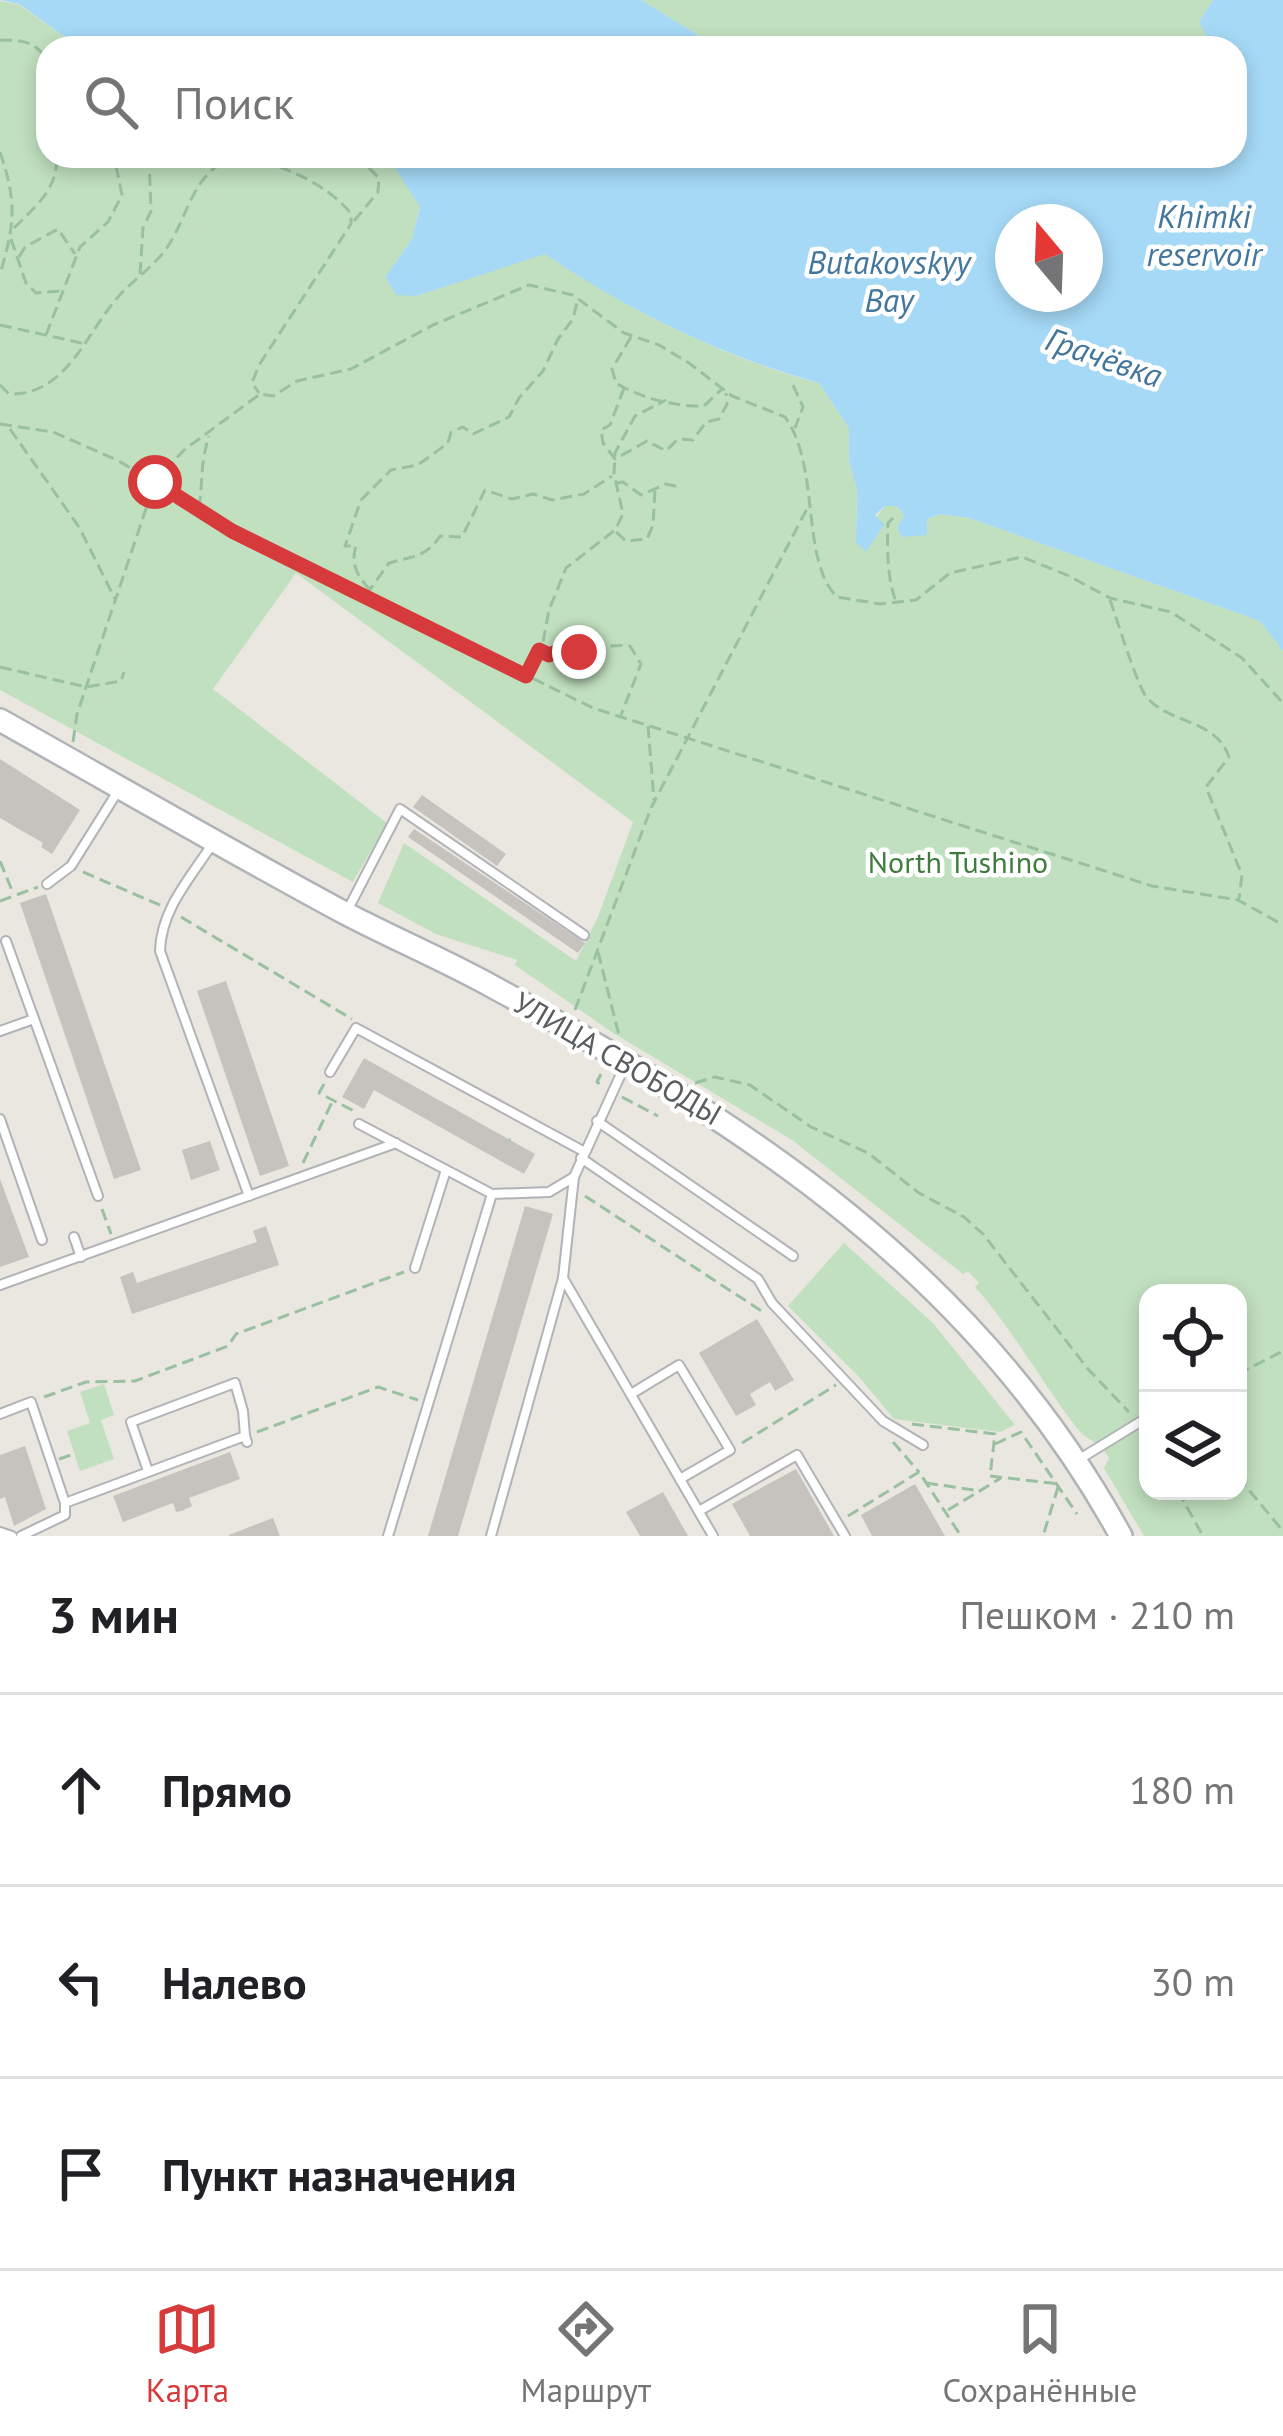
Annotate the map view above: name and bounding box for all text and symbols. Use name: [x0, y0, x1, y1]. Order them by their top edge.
search box: [36, 36, 1247, 168]
icon: search: [78, 69, 144, 135]
text: Поиск: [174, 73, 294, 131]
water label: Khimki reservoir: [1146, 194, 1264, 275]
north arrow: [995, 204, 1103, 312]
water label: Butakovskyy Bay: [807, 240, 973, 321]
water label: Грачёвка: [1040, 317, 1168, 396]
route start: [128, 455, 182, 509]
route end: [552, 625, 606, 679]
park label: North Tushino: [868, 842, 1048, 881]
street label: УЛИЦА СВОБОДЫ: [507, 982, 729, 1133]
map controls: [1139, 1284, 1247, 1500]
button: locate: [1139, 1284, 1247, 1392]
button: layers: [1139, 1392, 1247, 1500]
text: 3 мин: [48, 1581, 179, 1647]
text: Пешком · 210 m: [959, 1589, 1235, 1640]
icon: ahead: [48, 1757, 114, 1823]
text: Прямо: [162, 1761, 292, 1819]
text: 180 m: [1129, 1764, 1235, 1815]
icon: left: [48, 1949, 114, 2015]
text: Налево: [162, 1953, 307, 2011]
text: 30 m: [1150, 1956, 1235, 2007]
icon: arrive: [48, 2141, 114, 2207]
text: Пункт назначения: [162, 2145, 516, 2203]
tab: Карта: [146, 2296, 229, 2411]
tab: Маршрут: [521, 2296, 651, 2411]
tab: Сохранённые: [943, 2296, 1137, 2411]

